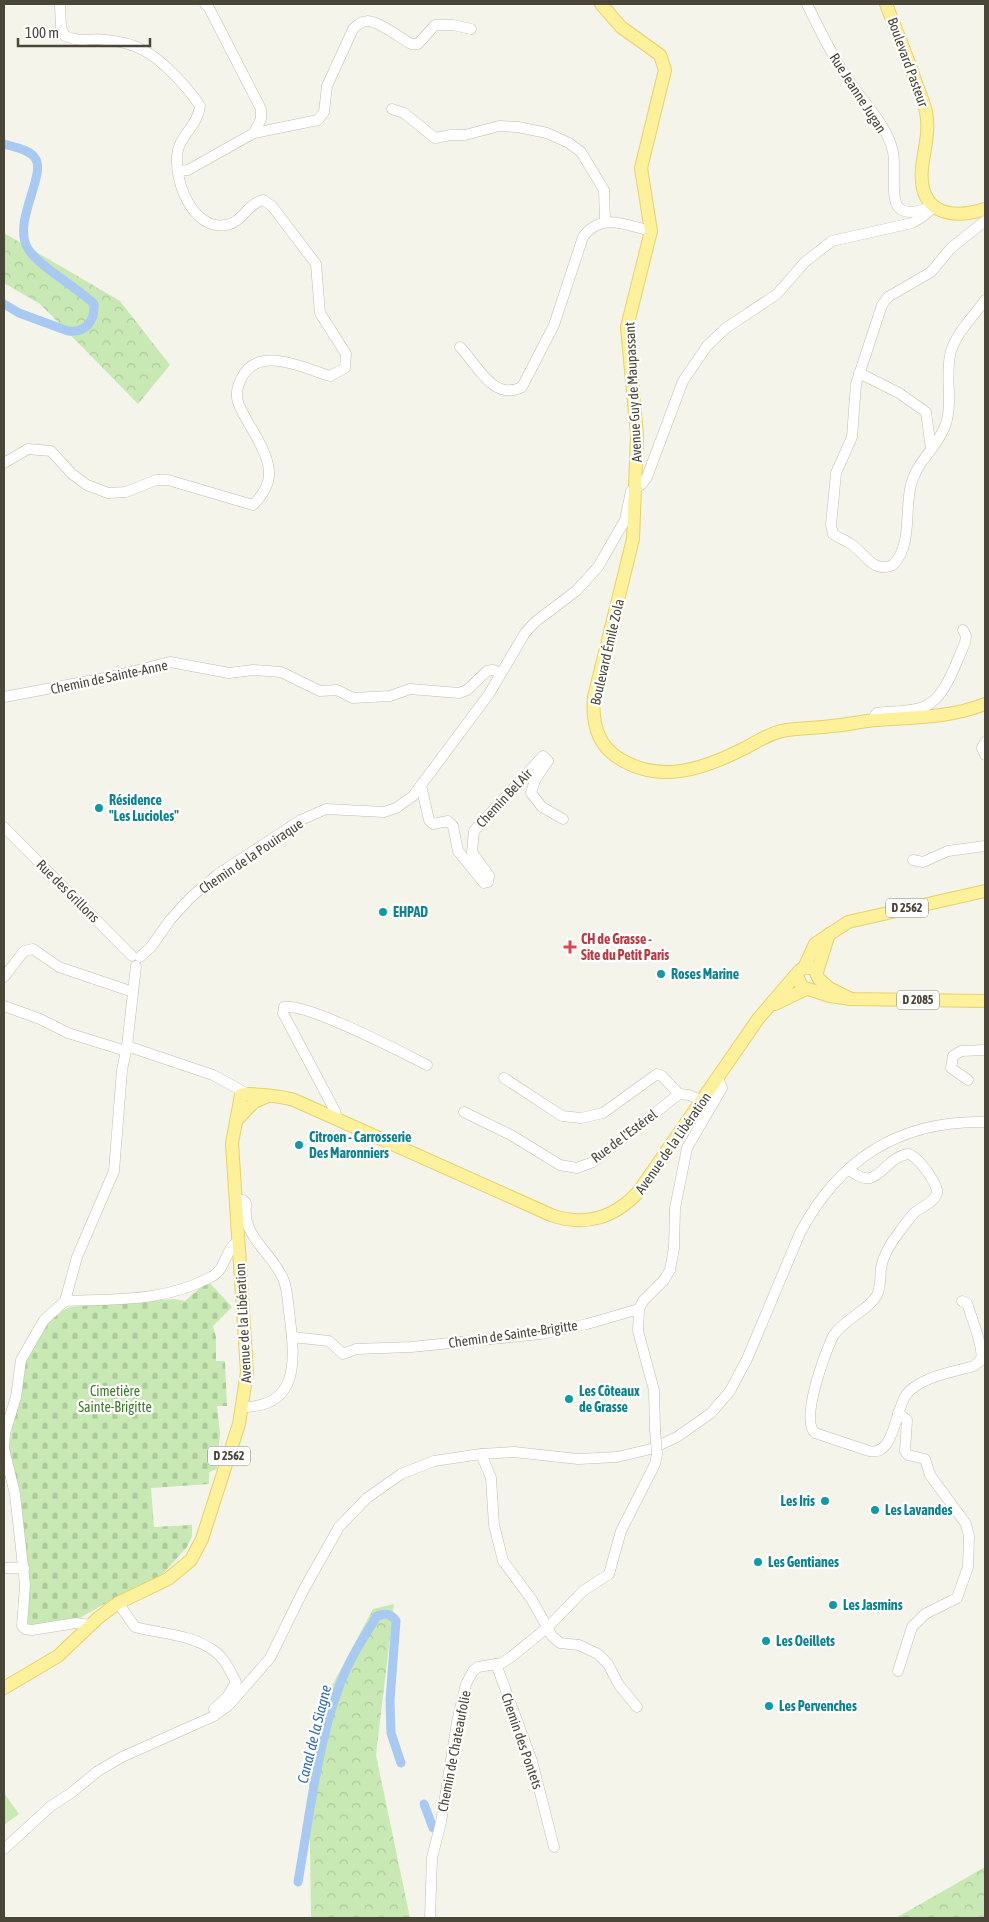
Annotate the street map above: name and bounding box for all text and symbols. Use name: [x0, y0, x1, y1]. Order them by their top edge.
scale bar: [18, 15, 150, 47]
street label: Boulevard Pasteur: [884, 15, 932, 110]
text: 100 m: [25, 24, 59, 41]
street label: Rue Jeanne Jugan: [826, 50, 890, 136]
street label: Avenue Guy de Maupassant: [621, 321, 645, 463]
street label: Boulevard Émile Zola: [587, 597, 627, 707]
street label: Chemin de Sainte-Anne: [49, 657, 169, 697]
street label: Chemin Bel Air: [473, 765, 536, 831]
place label: Résidence "Les Lucioles": [109, 792, 179, 824]
marker: Résidence "Les Lucioles": [93, 802, 105, 814]
street label: Chemin de la Pouiraque: [196, 815, 306, 897]
street label: Rue des Grillons: [33, 856, 103, 926]
road number: D 2562: [886, 898, 928, 918]
place label: EHPAD: [393, 904, 428, 920]
marker: EHPAD: [377, 906, 389, 918]
place label: CH de Grasse - Site du Petit Paris: [581, 931, 669, 963]
marker: CH de Grasse - Site du Petit Paris: [563, 940, 577, 954]
place label: Roses Marine: [671, 966, 739, 982]
marker: Roses Marine: [655, 968, 667, 980]
road number: D 2085: [897, 990, 939, 1010]
street label: Avenue de la Libération: [632, 1089, 714, 1197]
street label: Rue de l'Estérel: [588, 1106, 660, 1166]
place label: Citroen - Carrosserie Des Maronniers: [309, 1129, 411, 1161]
marker: Citroen - Carrosserie Des Maronniers: [293, 1139, 305, 1151]
street label: Avenue de la Libération: [232, 1262, 254, 1384]
street label: Chemin de Sainte-Brigitte: [448, 1317, 578, 1351]
park label: Cimetière Sainte-Brigitte: [78, 1383, 152, 1415]
place label: Les Côteaux de Grasse: [579, 1383, 640, 1415]
marker: Les Côteaux de Grasse: [563, 1393, 575, 1405]
road number: D 2562: [208, 1446, 250, 1465]
place label: Les Iris: [781, 1493, 815, 1509]
marker: Les Iris: [819, 1495, 831, 1507]
place label: Les Lavandes: [885, 1502, 952, 1518]
marker: Les Lavandes: [869, 1504, 881, 1516]
place label: Les Gentianes: [768, 1554, 839, 1570]
marker: Les Gentianes: [752, 1556, 764, 1568]
place label: Les Jasmins: [843, 1597, 903, 1613]
marker: Les Jasmins: [827, 1599, 839, 1611]
place label: Les Oeillets: [776, 1633, 835, 1649]
marker: Les Oeillets: [760, 1635, 772, 1647]
water label: Canal de la Siagne: [294, 1683, 334, 1785]
street label: Chemin de Chateaufolie: [434, 1689, 474, 1813]
street label: Chemin des Pontets: [498, 1691, 546, 1791]
place label: Les Pervenches: [779, 1698, 857, 1714]
marker: Les Pervenches: [763, 1700, 775, 1712]

